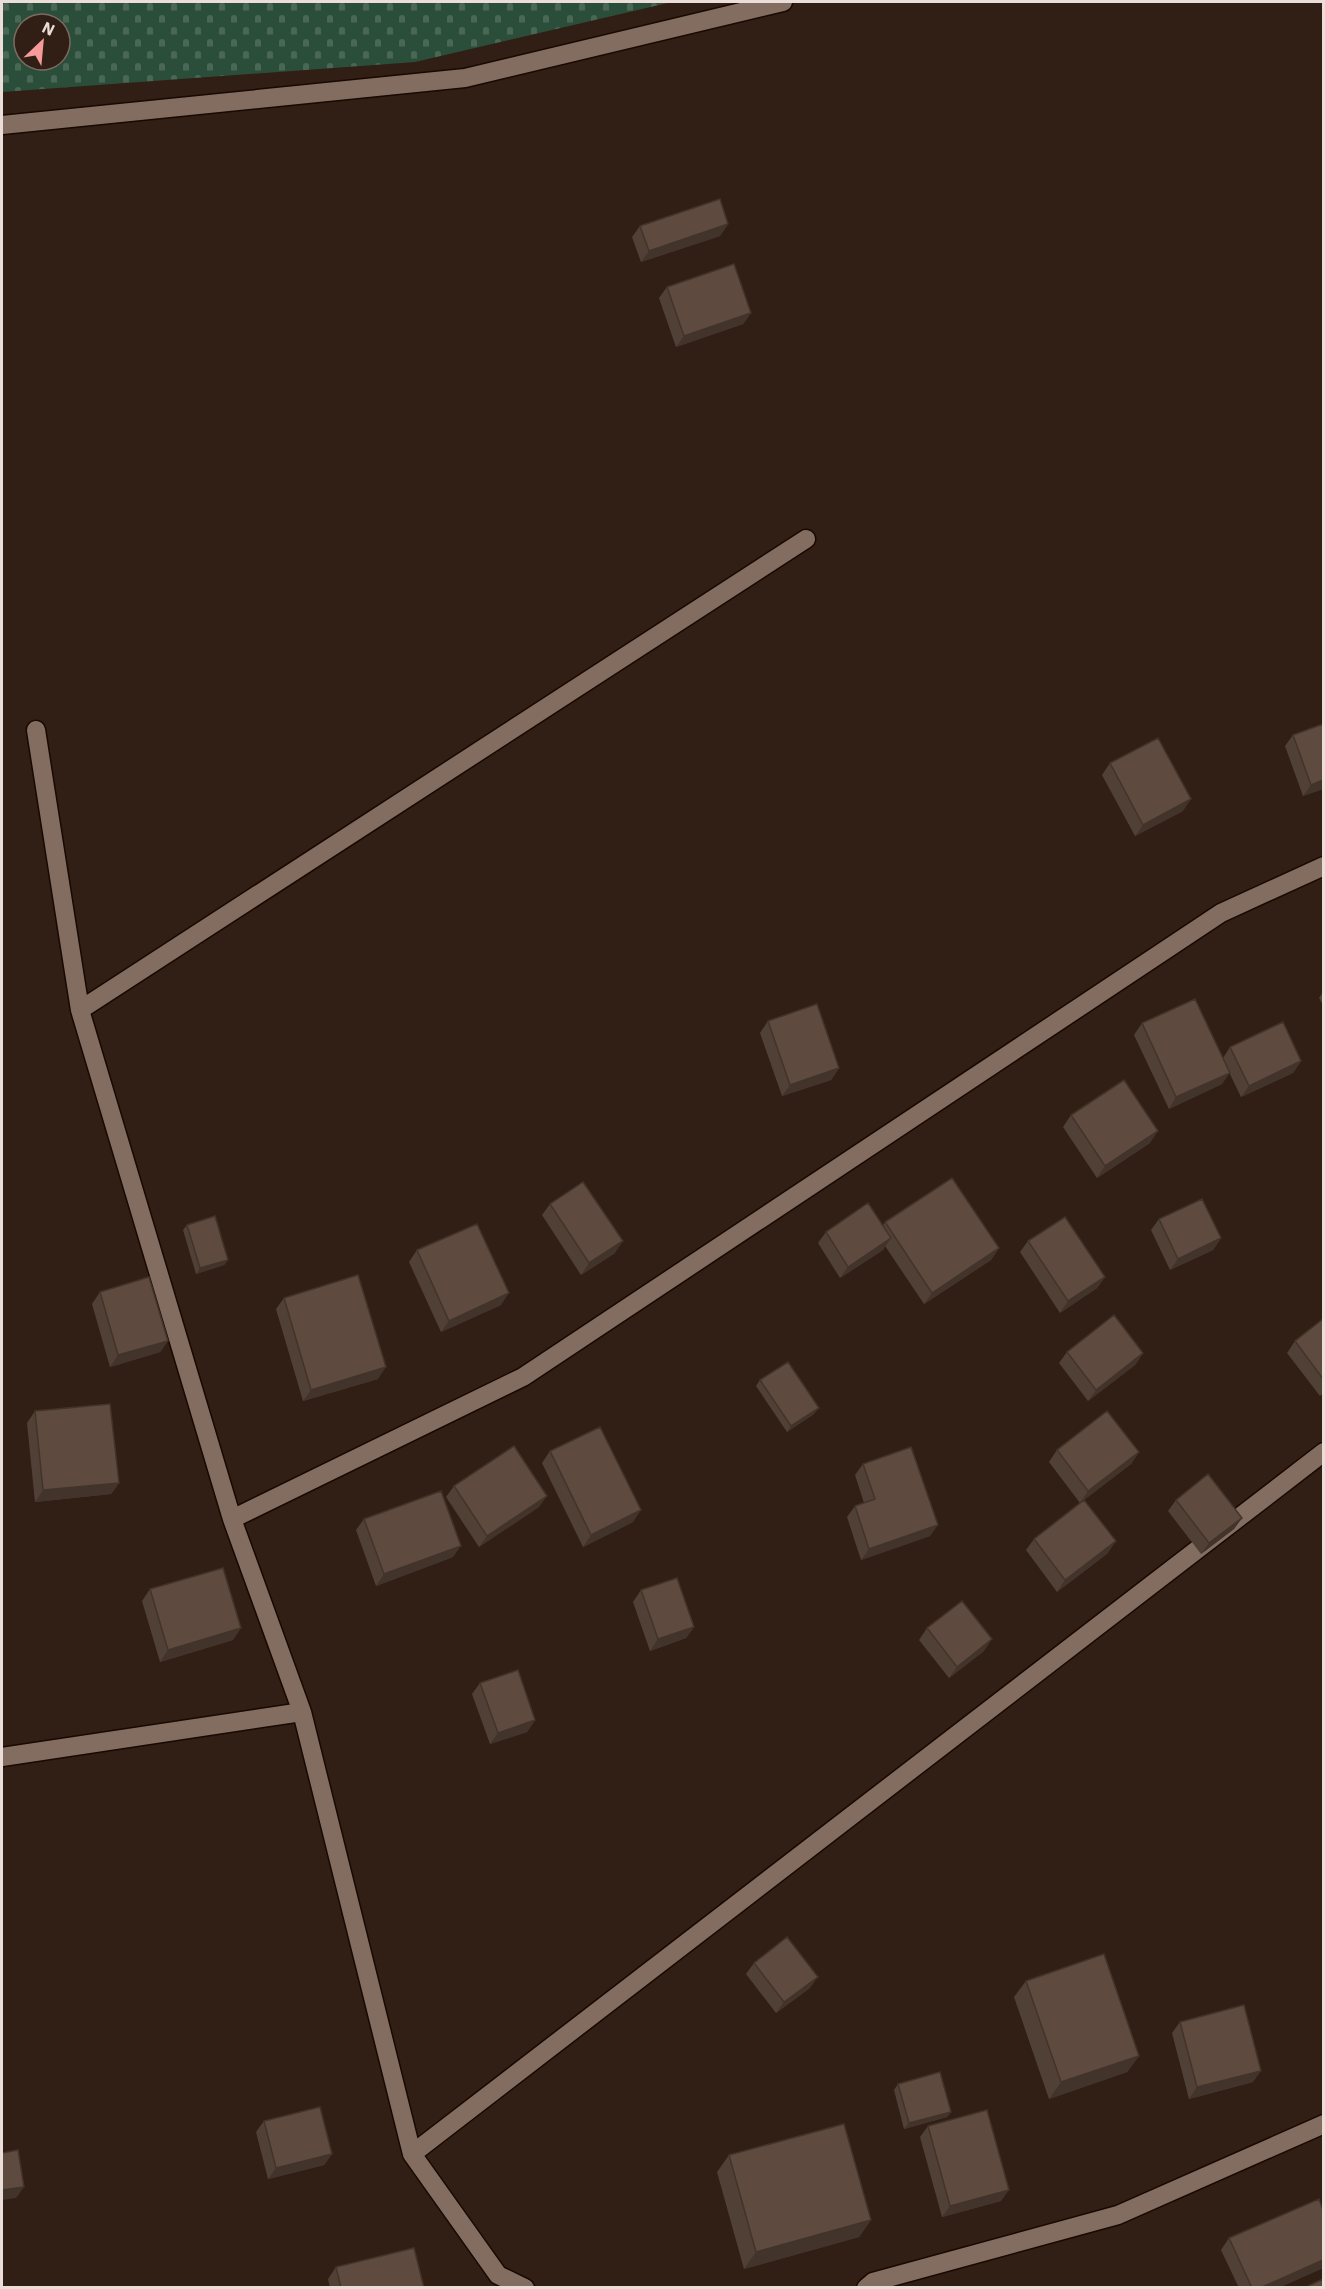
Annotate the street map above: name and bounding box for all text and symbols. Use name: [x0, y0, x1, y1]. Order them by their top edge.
north arrow: [12, 12, 72, 72]
text: N: [39, 17, 58, 40]

